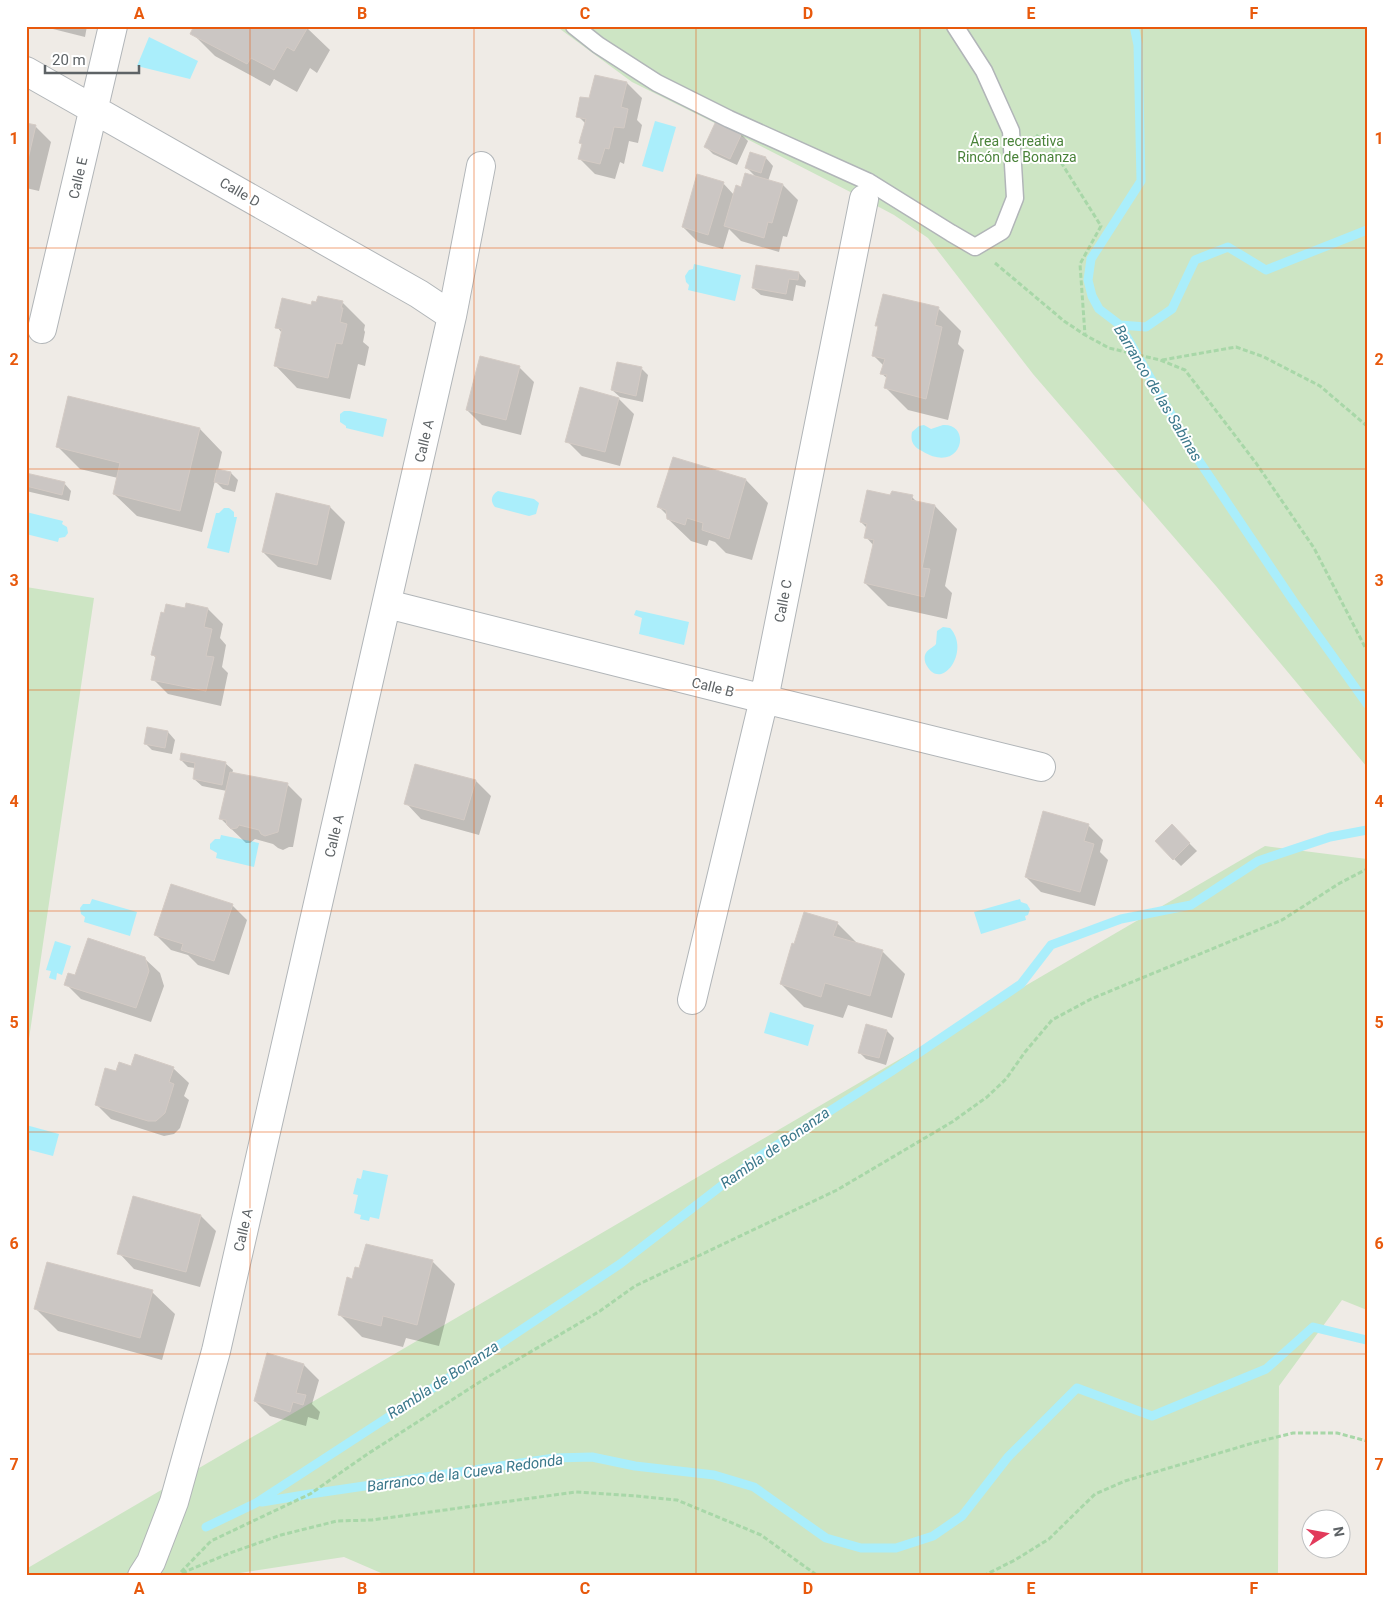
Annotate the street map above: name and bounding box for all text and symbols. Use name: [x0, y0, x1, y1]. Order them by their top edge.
text: A: [134, 4, 145, 23]
text: B: [357, 4, 367, 23]
text: C: [580, 4, 590, 23]
text: D: [803, 4, 813, 23]
text: E: [1027, 4, 1036, 23]
text: F: [1250, 4, 1259, 23]
scale bar: [45, 42, 139, 74]
text: 20 m: [52, 51, 86, 69]
text: 1: [9, 129, 19, 148]
text: 1: [1374, 129, 1384, 148]
park label: Área recreativa Rincón de Bonanza: [957, 132, 1077, 165]
street label: Calle E: [65, 156, 91, 200]
street label: Calle D: [217, 174, 263, 210]
water label: Barranco de las Sabinas: [1110, 321, 1206, 465]
text: 2: [9, 350, 19, 369]
text: 2: [1374, 350, 1384, 369]
street label: Calle A: [411, 418, 437, 464]
text: 3: [9, 571, 19, 590]
text: 3: [1374, 571, 1384, 590]
street label: Calle C: [771, 578, 795, 624]
street label: Calle B: [690, 674, 736, 700]
text: 4: [9, 792, 19, 811]
text: 4: [1374, 792, 1384, 811]
street label: Calle A: [321, 813, 347, 859]
text: 5: [9, 1013, 19, 1032]
text: 5: [1374, 1013, 1384, 1032]
water label: Rambla de Bonanza: [717, 1104, 833, 1192]
street label: Calle A: [230, 1207, 256, 1253]
text: 6: [9, 1234, 19, 1253]
text: 6: [1374, 1234, 1384, 1253]
water label: Rambla de Bonanza: [384, 1337, 502, 1423]
water label: Barranco de la Cueva Redonda: [366, 1450, 564, 1496]
text: 7: [9, 1455, 19, 1474]
text: 7: [1374, 1455, 1384, 1474]
north arrow: [1300, 1510, 1350, 1560]
text: N: [1330, 1525, 1348, 1538]
text: A: [134, 1579, 145, 1598]
text: B: [357, 1579, 367, 1598]
text: C: [580, 1579, 590, 1598]
text: D: [803, 1579, 813, 1598]
text: E: [1027, 1579, 1036, 1598]
text: F: [1250, 1579, 1259, 1598]

